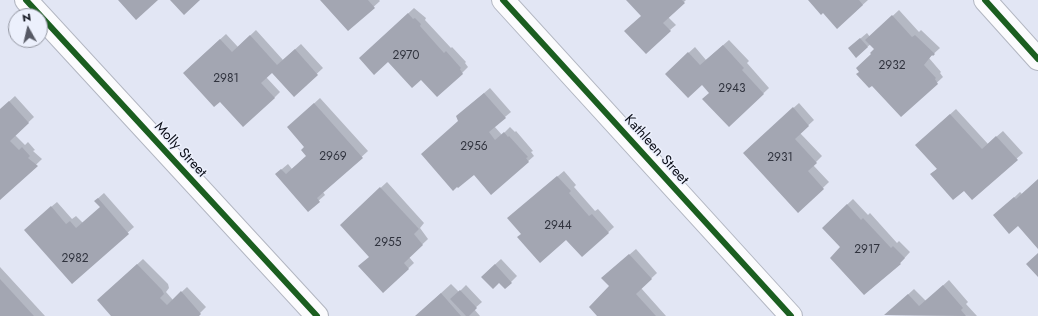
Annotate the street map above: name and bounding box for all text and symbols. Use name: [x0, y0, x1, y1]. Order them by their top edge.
north arrow: [8, 8, 48, 48]
text: N: [21, 9, 32, 26]
house number: 2970: [393, 49, 419, 63]
house number: 2932: [878, 59, 906, 73]
house number: 2981: [213, 72, 239, 86]
house number: 2943: [718, 82, 746, 96]
street label: Kathleen Street: [620, 112, 692, 188]
street label: Molly Street: [150, 119, 210, 181]
house number: 2956: [460, 140, 488, 154]
house number: 2969: [319, 150, 347, 164]
house number: 2931: [767, 151, 793, 165]
house number: 2944: [544, 219, 572, 233]
house number: 2955: [374, 236, 402, 250]
house number: 2917: [854, 243, 880, 257]
house number: 2982: [61, 252, 89, 266]

